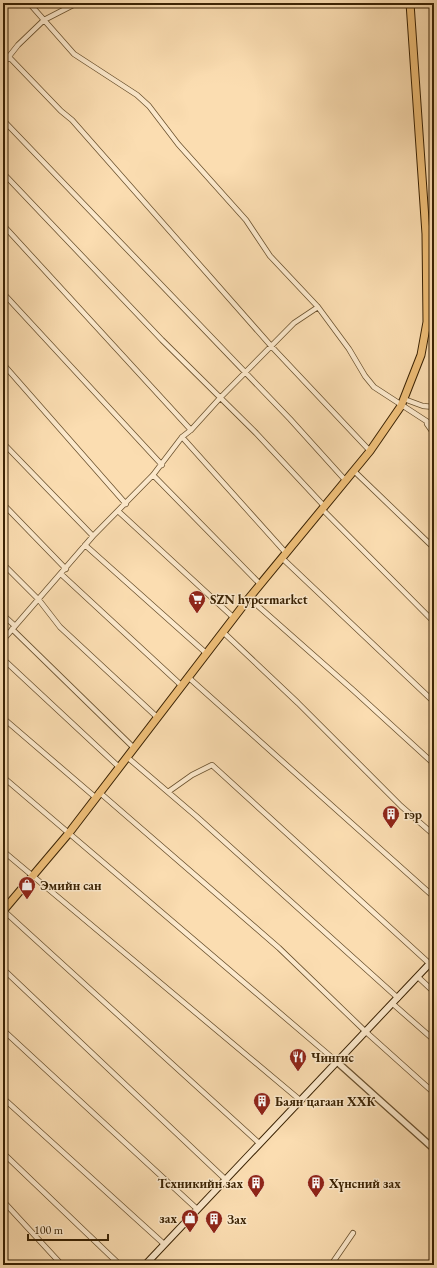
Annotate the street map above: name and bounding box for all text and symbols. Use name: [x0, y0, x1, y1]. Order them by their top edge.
supermarket icon: SZN hypermarket: [187, 589, 207, 614]
place label: SZN hypermarket: [210, 591, 308, 608]
building icon: гэр: [381, 804, 401, 829]
place label: гэр: [404, 806, 422, 823]
shop icon: Эмийн сан: [17, 875, 37, 900]
place label: Эмийн сан: [40, 877, 102, 894]
restaurant icon: Чингис: [288, 1047, 308, 1072]
place label: Чингис: [311, 1049, 354, 1066]
building icon: Баян цагаан ХХК: [252, 1091, 272, 1116]
place label: Баян цагаан ХХК: [275, 1093, 376, 1110]
building icon: Техникийн зах: [246, 1173, 266, 1198]
building icon: Хүнсний зах: [306, 1173, 326, 1198]
place label: Техникийн зах: [158, 1175, 243, 1192]
place label: Хүнсний зах: [328, 1175, 401, 1192]
shop icon: зах: [180, 1208, 200, 1233]
building icon: Зах: [204, 1209, 224, 1234]
place label: зах: [159, 1210, 177, 1227]
place label: Зах: [227, 1211, 247, 1228]
scale bar: [28, 1216, 108, 1242]
text: 100 m: [34, 1222, 64, 1238]

